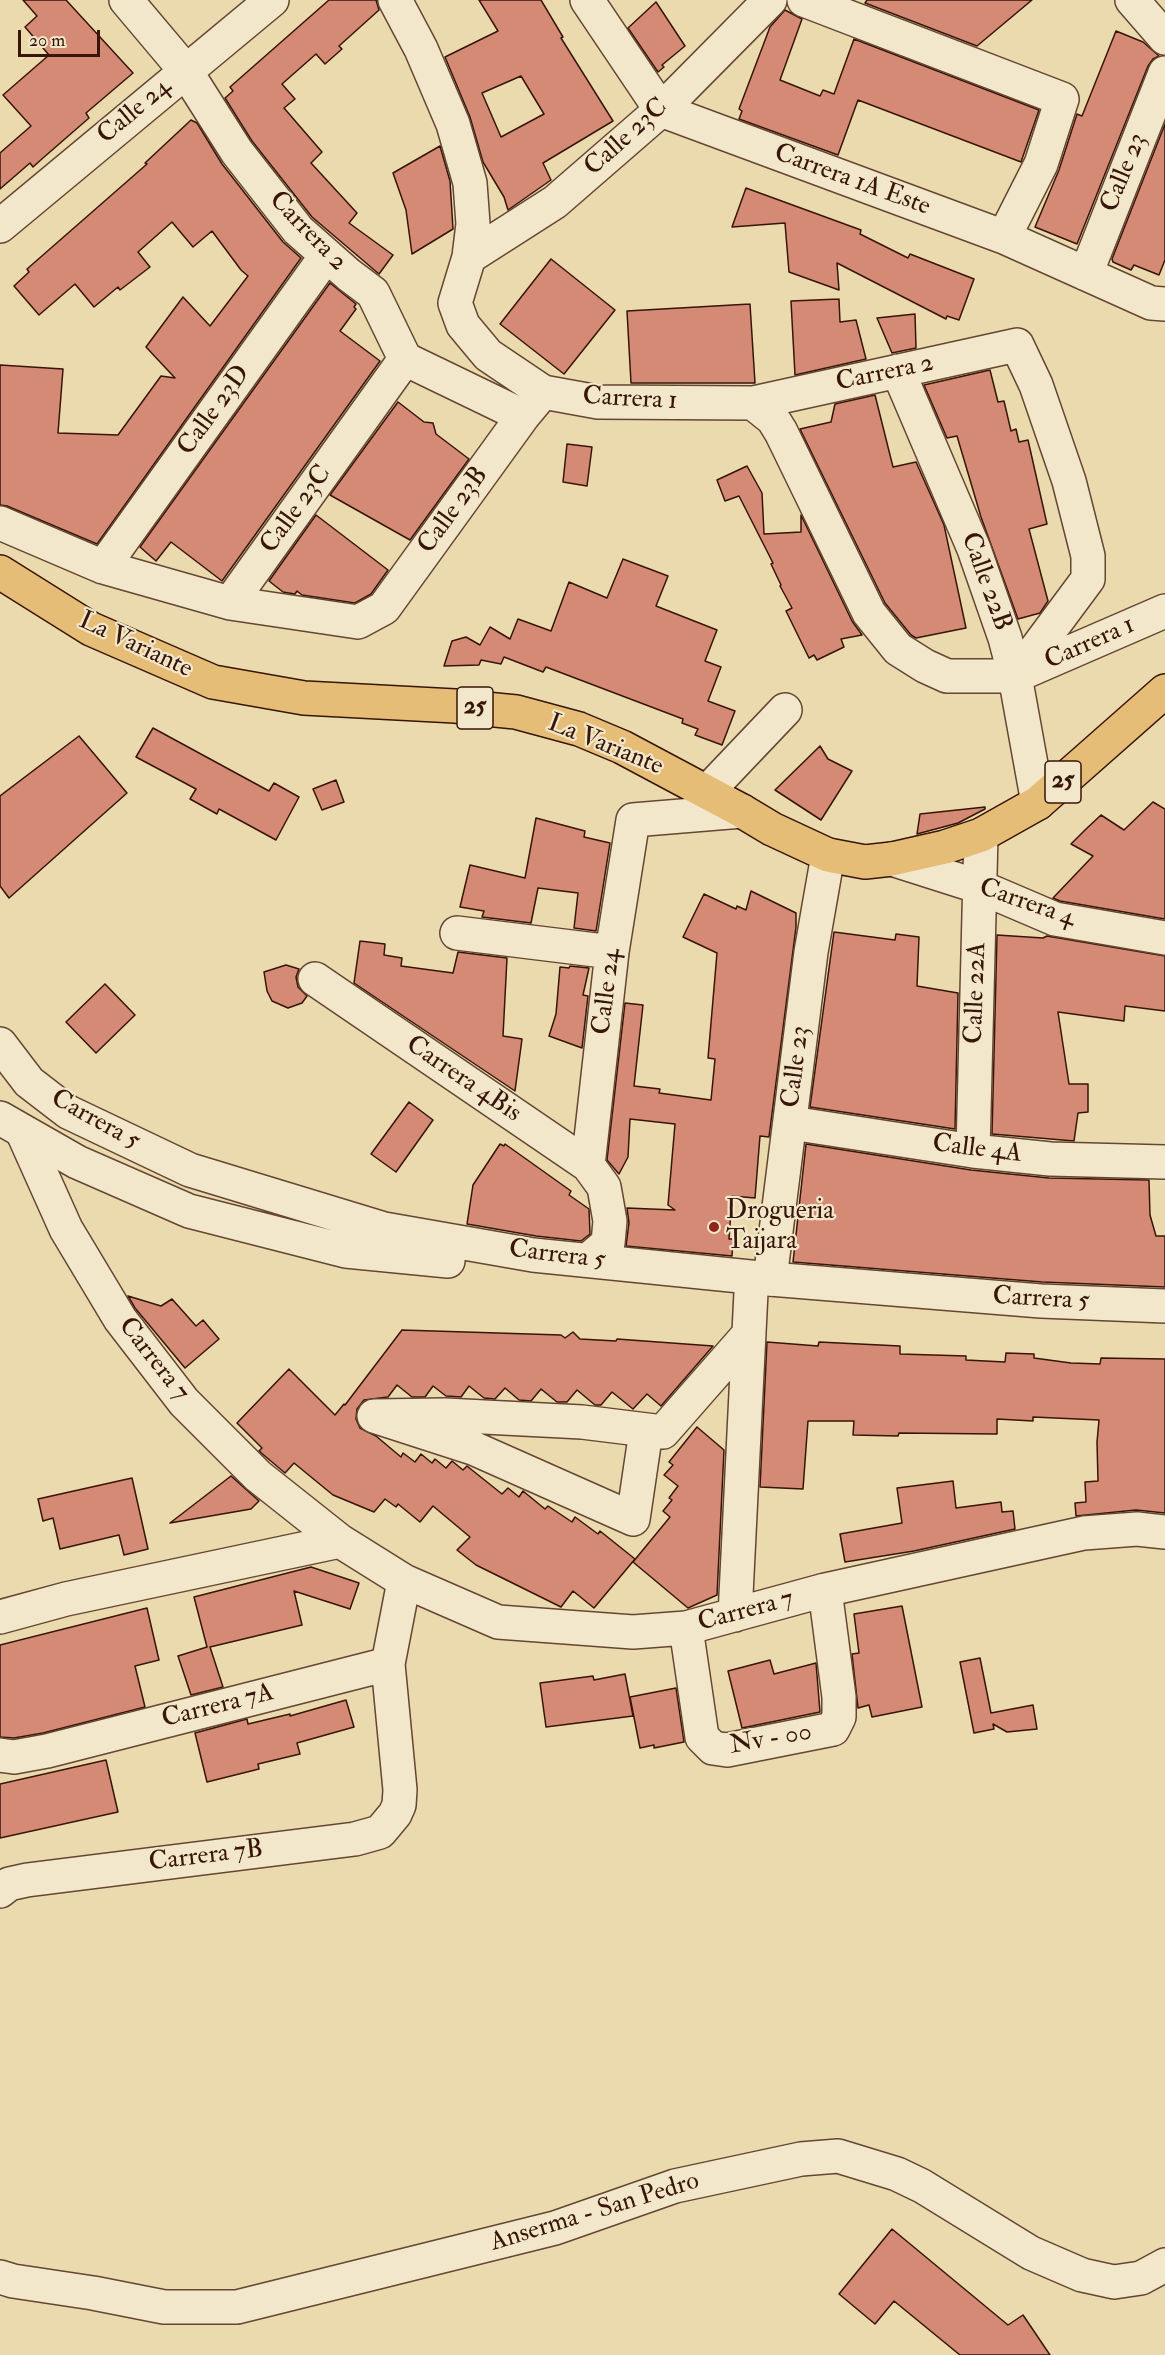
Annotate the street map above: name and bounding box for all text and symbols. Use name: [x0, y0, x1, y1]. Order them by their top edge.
scale bar: [21, 18, 104, 56]
text: 20 m: [29, 29, 65, 52]
street label: Calle 24: [92, 72, 178, 152]
street label: Calle 23C: [579, 92, 675, 184]
street label: Calle 23: [1095, 129, 1155, 217]
street label: Carrera 1A Este: [770, 138, 934, 224]
street label: Carrera 2: [261, 186, 353, 278]
street label: Carrera 2: [833, 348, 937, 400]
street label: Calle 23D: [172, 360, 258, 462]
street label: Carrera 1: [582, 382, 678, 418]
street label: Calle 23C: [255, 460, 339, 560]
street label: Calle 23B: [412, 462, 496, 560]
street label: Calle 22B: [953, 528, 1017, 636]
street label: La Variante: [73, 606, 197, 686]
street label: Carrera 1: [1040, 610, 1140, 678]
road number: 25: [457, 687, 493, 729]
street label: La Variante: [543, 709, 667, 783]
road number: 25: [1045, 761, 1081, 803]
street label: Carrera 4: [975, 873, 1079, 935]
street label: Calle 22A: [960, 941, 994, 1045]
street label: Calle 24: [587, 947, 629, 1037]
street label: Calle 23: [776, 1024, 818, 1110]
street label: Carrera 4Bis: [399, 1030, 527, 1130]
street label: Carrera 5: [45, 1084, 145, 1158]
street label: Calle 4A: [931, 1129, 1023, 1171]
place label: Drogueria Taijara: [726, 1196, 834, 1258]
marker: Drogueria Taijara: [707, 1220, 721, 1234]
street label: Carrera 5: [507, 1235, 607, 1277]
street label: Carrera 5: [992, 1282, 1090, 1318]
street label: Carrera 7: [111, 1312, 195, 1408]
street label: Carrera 7: [695, 1584, 797, 1640]
street label: Carrera 7A: [159, 1678, 277, 1736]
street label: Nv - 00: [728, 1717, 814, 1763]
street label: Carrera 7B: [147, 1835, 265, 1879]
street label: Anserma - San Pedro: [487, 2166, 703, 2260]

